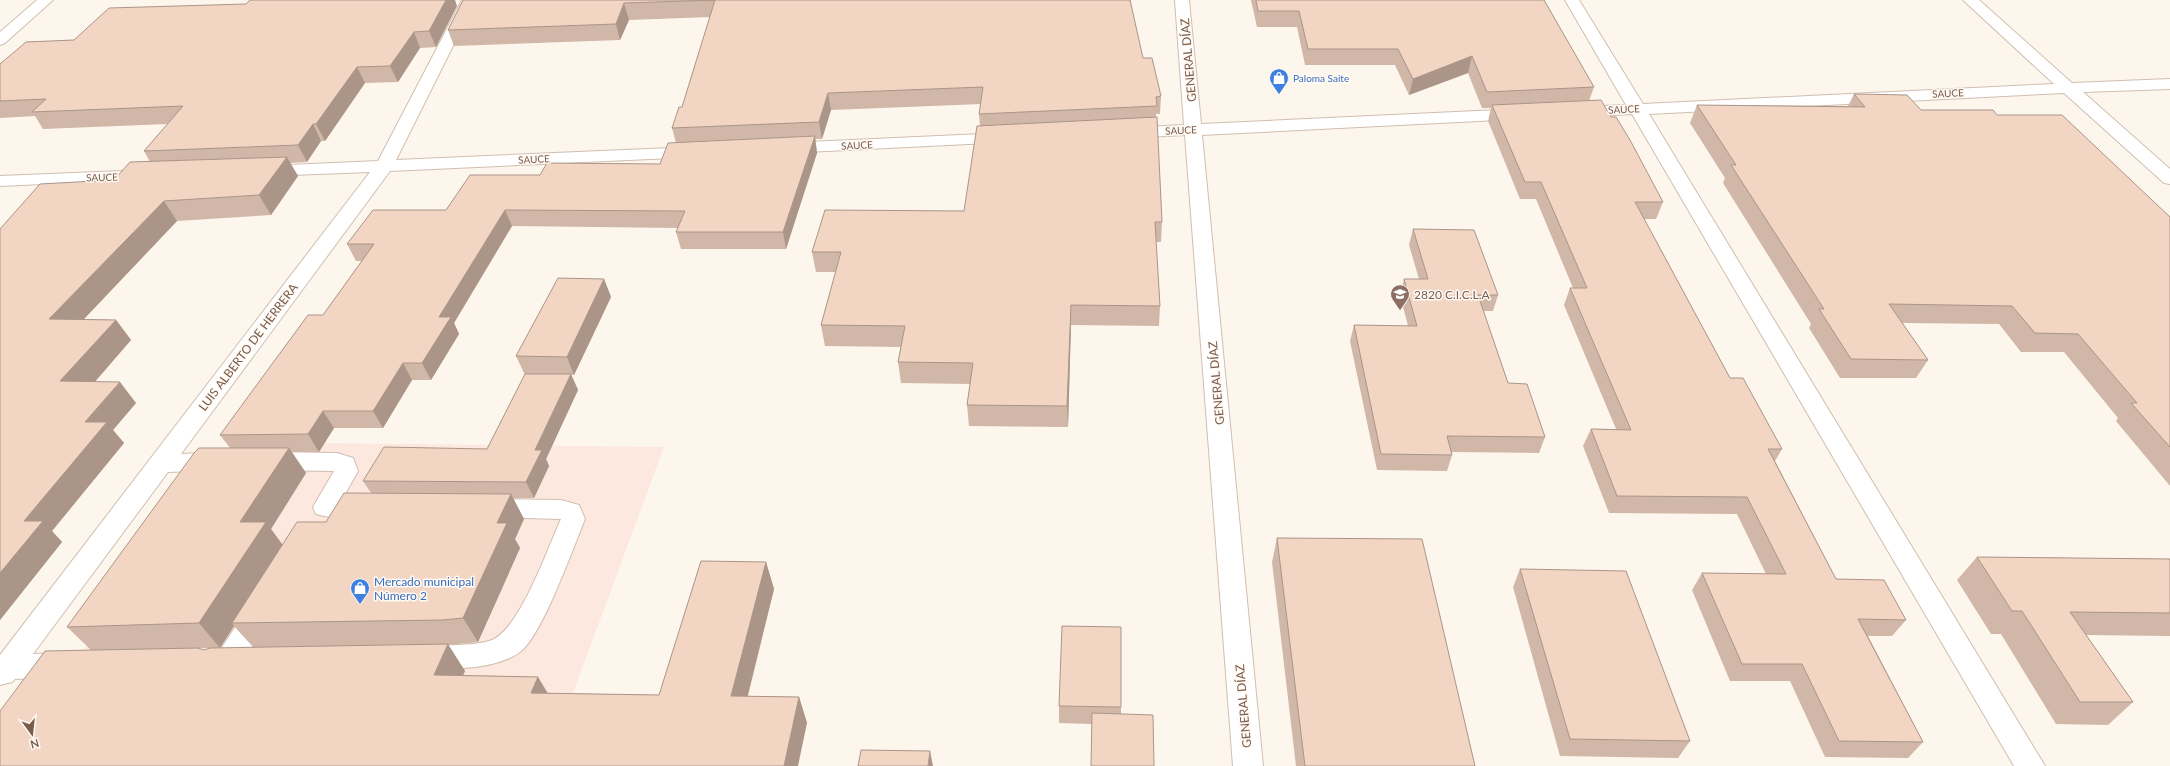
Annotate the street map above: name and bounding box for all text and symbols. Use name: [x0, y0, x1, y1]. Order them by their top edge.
street label: GENERAL DÍAZ: [1177, 17, 1199, 103]
shop icon: Paloma Saite: [1268, 67, 1290, 95]
place label: Paloma Saite: [1293, 72, 1349, 84]
street label: SAUCE: [1932, 86, 1964, 100]
street label: SAUCE: [1608, 102, 1640, 116]
street label: SAUCE: [1165, 123, 1197, 137]
street label: SAUCE: [841, 138, 873, 152]
street label: SAUCE: [518, 152, 550, 166]
street label: SAUCE: [86, 170, 118, 184]
street label: LUIS ALBERTO DE HERRERA: [195, 280, 301, 414]
school or university icon: 2820 C.I.C.L.A: [1389, 283, 1411, 311]
place label: 2820 C.I.C.L.A: [1414, 287, 1491, 302]
street label: GENERAL DÍAZ: [1205, 340, 1227, 426]
place label: Mercado municipal Número 2: [374, 574, 474, 603]
shop icon: Mercado municipal Número 2: [349, 577, 371, 605]
street label: GENERAL DÍAZ: [1232, 663, 1254, 749]
north arrow: [12, 714, 52, 754]
text: N: [29, 737, 40, 752]

